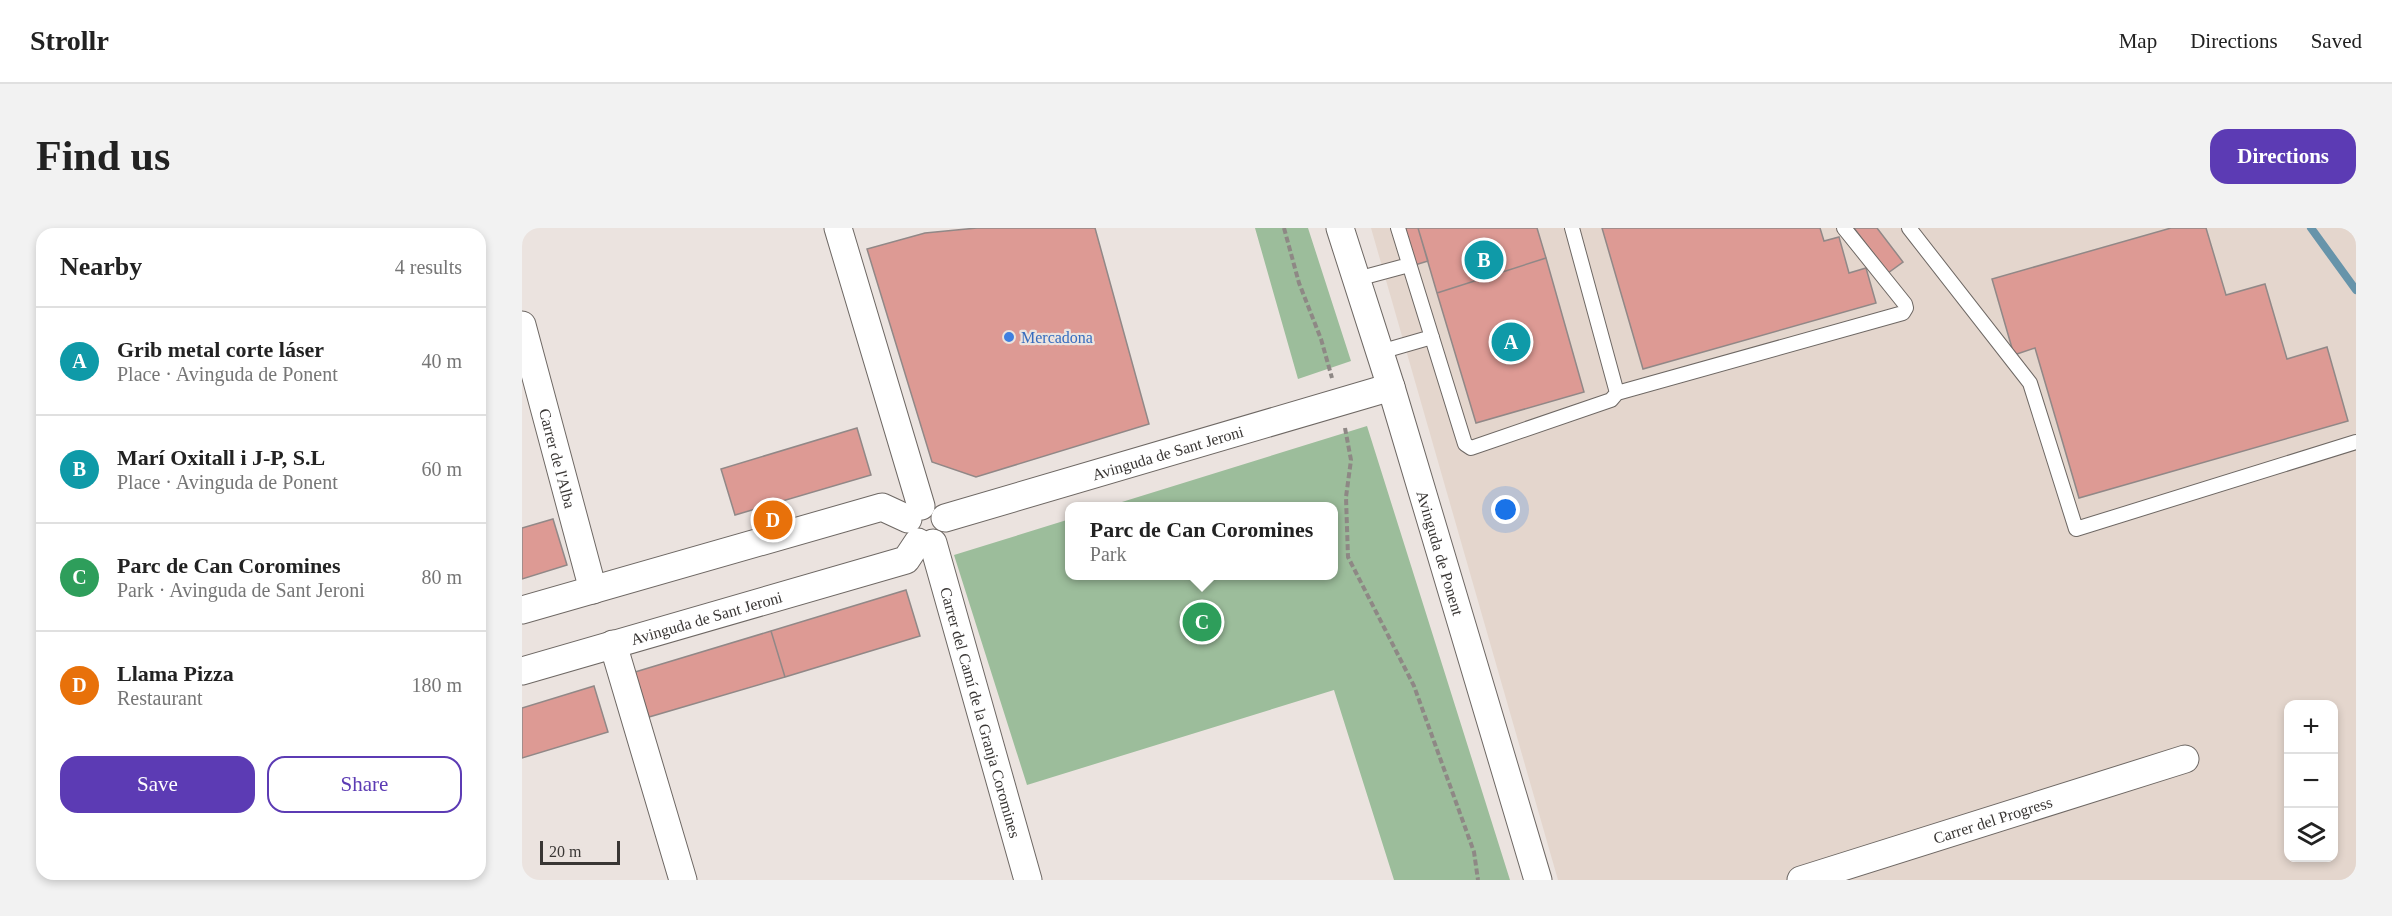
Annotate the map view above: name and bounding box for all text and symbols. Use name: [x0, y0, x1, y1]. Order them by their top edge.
text: Strollr: [30, 25, 109, 56]
text: Map: [2119, 29, 2157, 53]
text: Directions: [2190, 29, 2278, 53]
text: Saved: [2311, 29, 2362, 53]
button: Directions: [2210, 129, 2356, 184]
text: Find us: [36, 133, 170, 179]
pin: B: [1464, 237, 1504, 282]
text: Nearby: [60, 252, 142, 281]
text: 4 results: [395, 256, 462, 278]
pin: A: [1492, 320, 1530, 364]
place label: Mercadona: [1021, 329, 1093, 346]
marker: Mercadona: [1002, 330, 1016, 344]
text: Grib metal corte láser: [117, 337, 324, 362]
text: A: [72, 350, 87, 372]
text: 40 m: [421, 350, 462, 372]
text: Place · Avinguda de Ponent: [117, 363, 338, 385]
street label: Carrer de l'Alba: [536, 407, 579, 510]
street label: Avinguda de Sant Jeroni: [1090, 422, 1246, 483]
text: Marí Oxitall i J-P, S.L: [117, 445, 325, 470]
text: B: [73, 458, 86, 480]
text: 60 m: [421, 458, 462, 480]
text: Place · Avinguda de Ponent: [117, 471, 338, 493]
street label: Avinguda de Ponent: [1414, 488, 1467, 618]
your location: [1491, 495, 1520, 524]
pin: D: [754, 498, 792, 542]
popup: [1065, 502, 1338, 580]
text: Parc de Can Coromines: [1090, 517, 1313, 542]
text: Park: [1090, 543, 1126, 565]
text: Parc de Can Coromines: [117, 553, 340, 578]
text: C: [72, 566, 87, 588]
text: 80 m: [421, 566, 462, 588]
text: Park · Avinguda de Sant Jeroni: [117, 579, 365, 601]
street label: Carrer del Camí de la Granja Coromines: [937, 585, 1024, 840]
street label: Avinguda de Sant Jeroni: [629, 588, 785, 648]
pin: C: [1182, 600, 1222, 644]
text: Llama Pizza: [117, 661, 234, 686]
text: D: [72, 674, 87, 696]
text: 180 m: [411, 674, 462, 696]
text: Restaurant: [117, 687, 203, 709]
map controls: [2284, 700, 2338, 862]
button: +: [2284, 700, 2338, 754]
button: −: [2284, 754, 2338, 808]
button: Save: [60, 756, 255, 813]
button: Share: [267, 756, 462, 813]
street label: Carrer del Progress: [1931, 793, 2054, 846]
button: layers: [2284, 808, 2338, 862]
scale bar: [540, 838, 620, 866]
text: 20 m: [549, 843, 581, 860]

